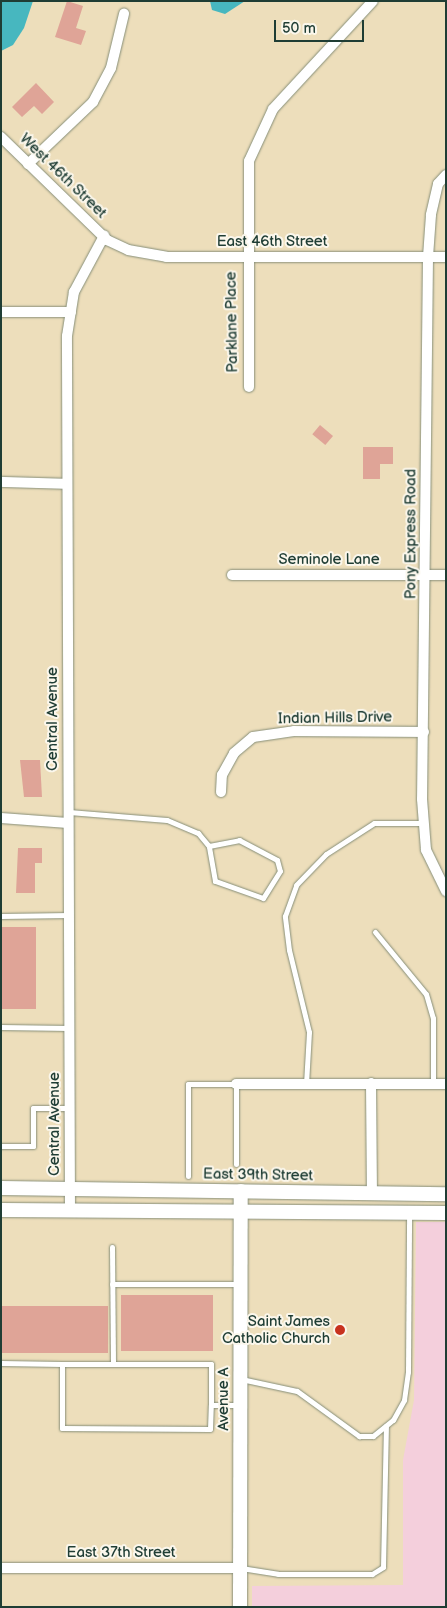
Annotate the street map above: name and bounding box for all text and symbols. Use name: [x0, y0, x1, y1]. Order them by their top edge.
scale bar: [277, 10, 367, 42]
text: 50 m: [282, 19, 316, 38]
street label: West 46th Street: [16, 130, 110, 222]
street label: East 46th Street: [217, 233, 327, 251]
street label: Parklane Place: [222, 271, 242, 373]
street label: Pony Express Road: [402, 468, 420, 600]
street label: Seminole Lane: [278, 551, 380, 569]
street label: Central Avenue: [44, 667, 62, 771]
street label: Indian Hills Drive: [278, 708, 392, 728]
street label: Central Avenue: [46, 1072, 64, 1176]
street label: East 39th Street: [203, 1165, 313, 1185]
place label: Saint James Catholic Church: [222, 1312, 330, 1347]
marker: Saint James Catholic Church: [334, 1324, 346, 1336]
street label: Avenue A: [215, 1367, 233, 1431]
street label: East 37th Street: [66, 1544, 176, 1562]

